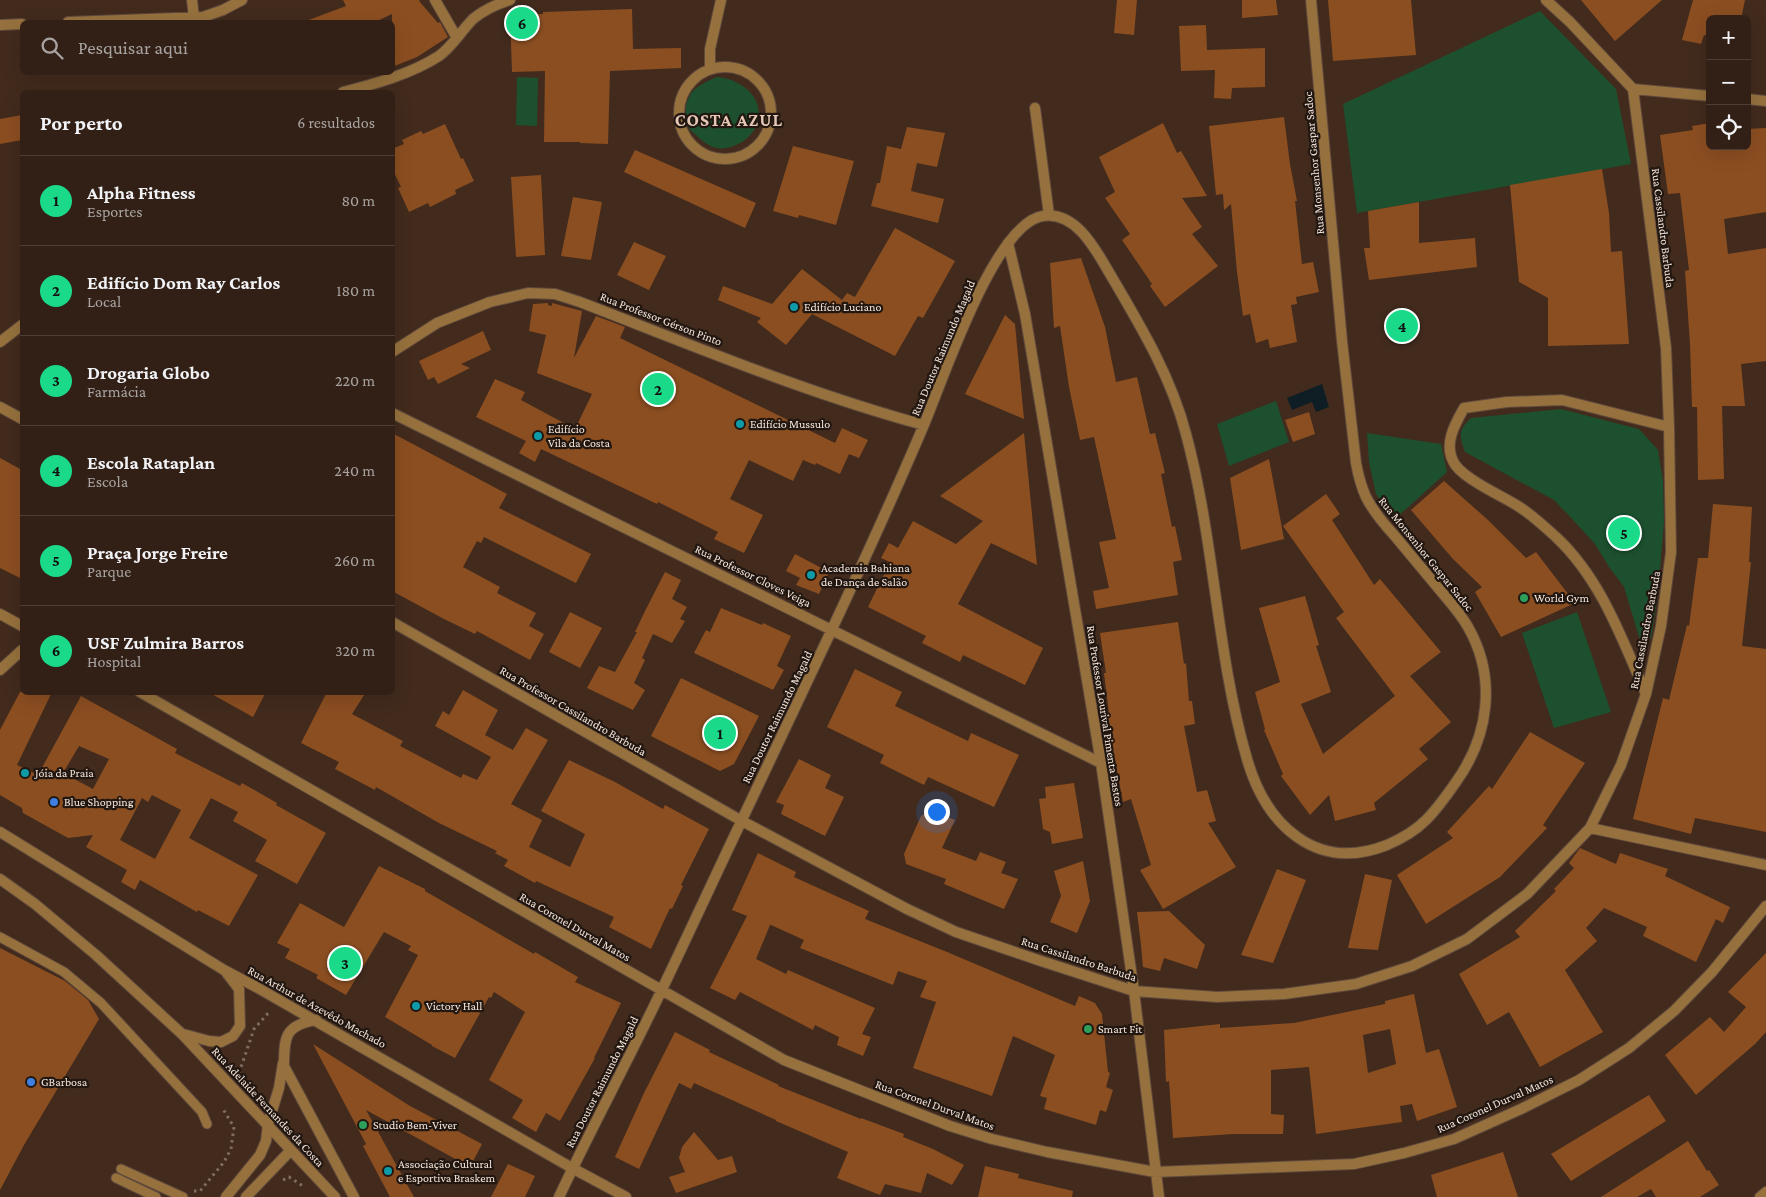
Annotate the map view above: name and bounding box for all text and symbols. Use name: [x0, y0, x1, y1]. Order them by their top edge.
pin: 6: [506, 4, 538, 42]
map controls: [1706, 15, 1751, 150]
button: +: [1706, 15, 1751, 60]
search box: [20, 20, 395, 75]
icon: search: [38, 34, 66, 62]
text: Pesquisar aqui: [78, 37, 188, 58]
button: −: [1706, 60, 1751, 105]
street label: Rua Monsenhor Gaspar Sadoc: [1301, 91, 1327, 235]
button: locate: [1706, 105, 1751, 150]
district label: COSTA AZUL: [675, 110, 783, 130]
text: Por perto: [40, 111, 123, 135]
text: 6 resultados: [297, 114, 375, 131]
street label: Rua Cassilandro Barbuda: [1649, 167, 1677, 289]
text: Alpha Fitness: [87, 182, 195, 203]
text: 1: [53, 192, 59, 209]
text: 80 m: [341, 192, 375, 209]
text: Esportes: [87, 203, 142, 220]
text: Edifício Dom Ray Carlos: [87, 272, 280, 293]
street label: Rua Doutor Raimundo Magald: [908, 278, 978, 418]
text: 2: [52, 282, 60, 299]
text: 180 m: [336, 282, 375, 299]
street label: Rua Professor Gérson Pinto: [598, 289, 724, 349]
text: Local: [87, 293, 121, 310]
place label: Edifício Luciano: [804, 300, 881, 314]
marker: Edifício Luciano: [788, 301, 800, 313]
pin: 4: [1386, 307, 1418, 345]
text: Drogaria Globo: [87, 362, 210, 383]
pin: 2: [642, 370, 674, 408]
text: 3: [52, 372, 60, 389]
text: 220 m: [335, 372, 375, 389]
text: Farmácia: [87, 383, 146, 400]
place label: Edifício Mussulo: [750, 417, 830, 431]
marker: Edifício Mussulo: [734, 418, 746, 430]
place label: Edifício Vila da Costa: [548, 422, 610, 450]
marker: Edifício Vila da Costa: [532, 430, 544, 442]
text: Escola Rataplan: [87, 452, 215, 473]
text: 4: [52, 462, 60, 479]
text: 240 m: [334, 462, 375, 479]
text: Escola: [87, 473, 128, 490]
street label: Rua Monsenhor Gaspar Sadoc: [1376, 494, 1476, 614]
pin: 5: [1608, 514, 1640, 552]
text: Praça Jorge Freire: [87, 542, 228, 563]
street label: Rua Professor Cloves Veiga: [693, 542, 814, 610]
text: 5: [52, 552, 60, 569]
text: 260 m: [334, 552, 375, 569]
place label: Academia Bahiana de Dança de Salão: [821, 561, 910, 589]
text: Parque: [87, 563, 131, 580]
marker: Academia Bahiana de Dança de Salão: [805, 569, 817, 581]
street label: Rua Cassilandro Barbuda: [1627, 569, 1663, 690]
place label: World Gym: [1534, 591, 1589, 605]
marker: World Gym: [1518, 592, 1530, 604]
street label: Rua Professor Lourival Pimenta Bastos: [1084, 625, 1126, 808]
text: USF Zulmira Barros: [87, 632, 244, 653]
text: 6: [52, 642, 60, 659]
text: 320 m: [335, 642, 375, 659]
street label: Rua Doutor Raimundo Magald: [739, 648, 816, 786]
text: Hospital: [87, 653, 141, 670]
street label: Rua Professor Cassilandro Barbuda: [497, 663, 649, 759]
pin: 1: [704, 714, 736, 752]
place label: Jóia da Praia: [34, 766, 94, 780]
marker: Jóia da Praia: [19, 767, 31, 779]
place label: Blue Shopping: [64, 795, 134, 809]
marker: Blue Shopping: [48, 796, 60, 808]
your location: [924, 799, 950, 825]
street label: Rua Coronel Durval Matos: [517, 889, 633, 965]
street label: Rua Cassilandro Barbuda: [1020, 934, 1139, 984]
pin: 3: [329, 944, 361, 982]
street label: Rua Arthur de Azevêdo Machado: [245, 963, 389, 1051]
place label: Victory Hall: [426, 999, 482, 1013]
marker: Victory Hall: [410, 1000, 422, 1012]
street label: Rua Doutor Raimundo Magald: [563, 1013, 642, 1150]
place label: Smart Fit: [1098, 1022, 1143, 1036]
marker: Smart Fit: [1082, 1023, 1094, 1035]
street label: Rua Adelaide Fernandes da Costa: [209, 1044, 327, 1170]
street label: Rua Coronel Durval Matos: [1435, 1072, 1556, 1136]
place label: GBarbosa: [41, 1075, 88, 1089]
marker: GBarbosa: [25, 1076, 37, 1088]
street label: Rua Coronel Durval Matos: [873, 1077, 997, 1133]
place label: Studio Bem-Viver: [373, 1118, 458, 1132]
marker: Studio Bem-Viver: [357, 1119, 369, 1131]
place label: Associação Cultural e Esportiva Braskem: [398, 1157, 495, 1185]
marker: Associação Cultural e Esportiva Braskem: [382, 1165, 394, 1177]

